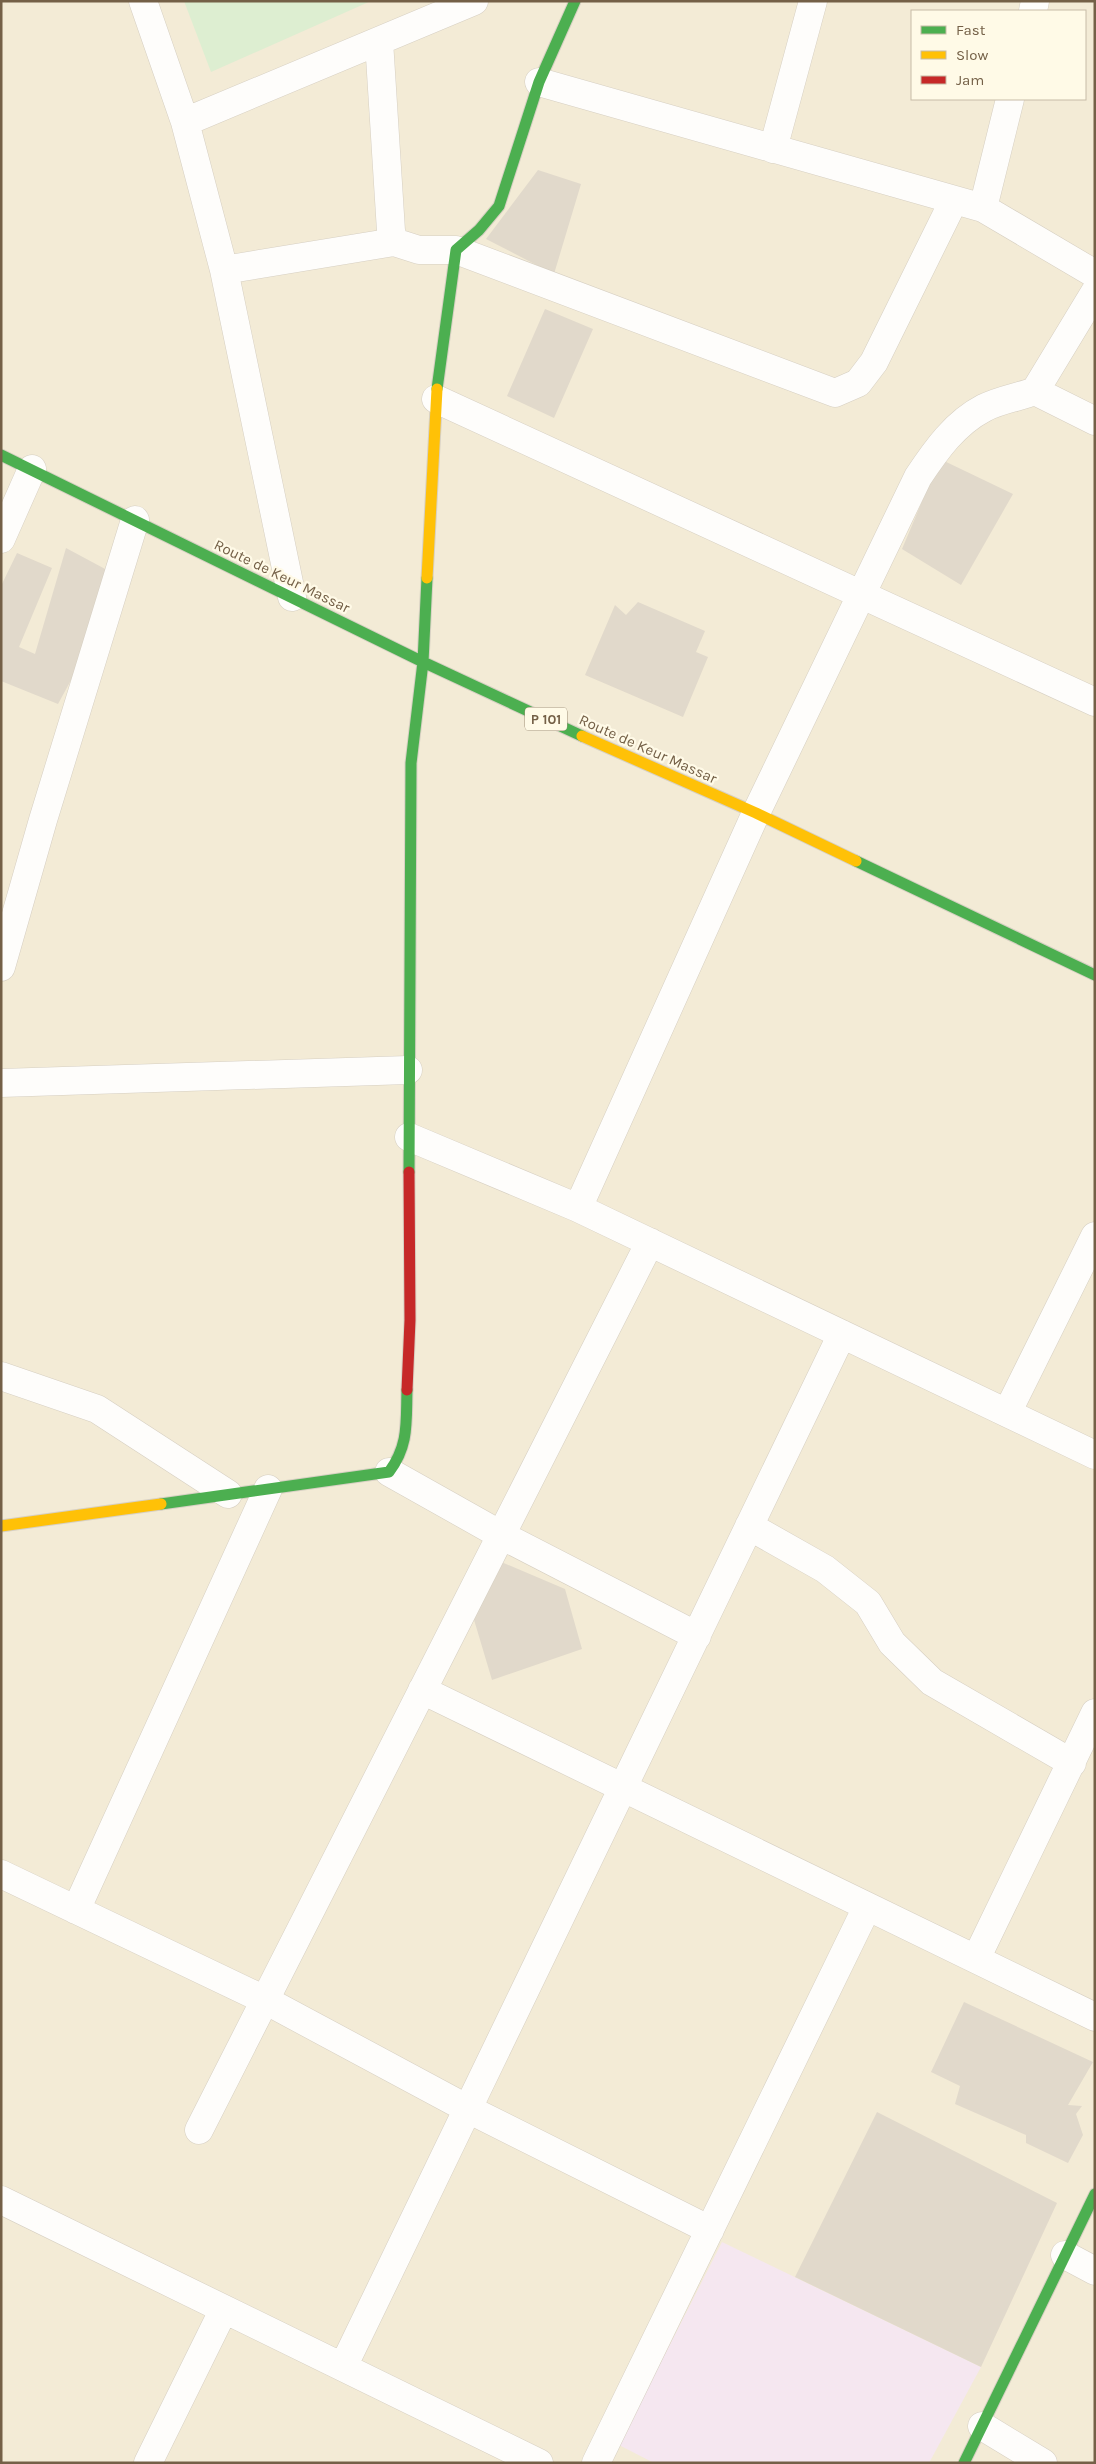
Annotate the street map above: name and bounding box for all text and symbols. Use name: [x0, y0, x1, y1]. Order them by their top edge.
legend: [911, 10, 1086, 100]
text: Fast: [956, 21, 986, 39]
text: Slow: [956, 46, 988, 64]
text: Jam: [956, 71, 984, 89]
street label: Route de Keur Massar: [211, 535, 353, 617]
road number: P 101: [525, 708, 567, 731]
street label: Route de Keur Massar: [576, 711, 720, 788]

